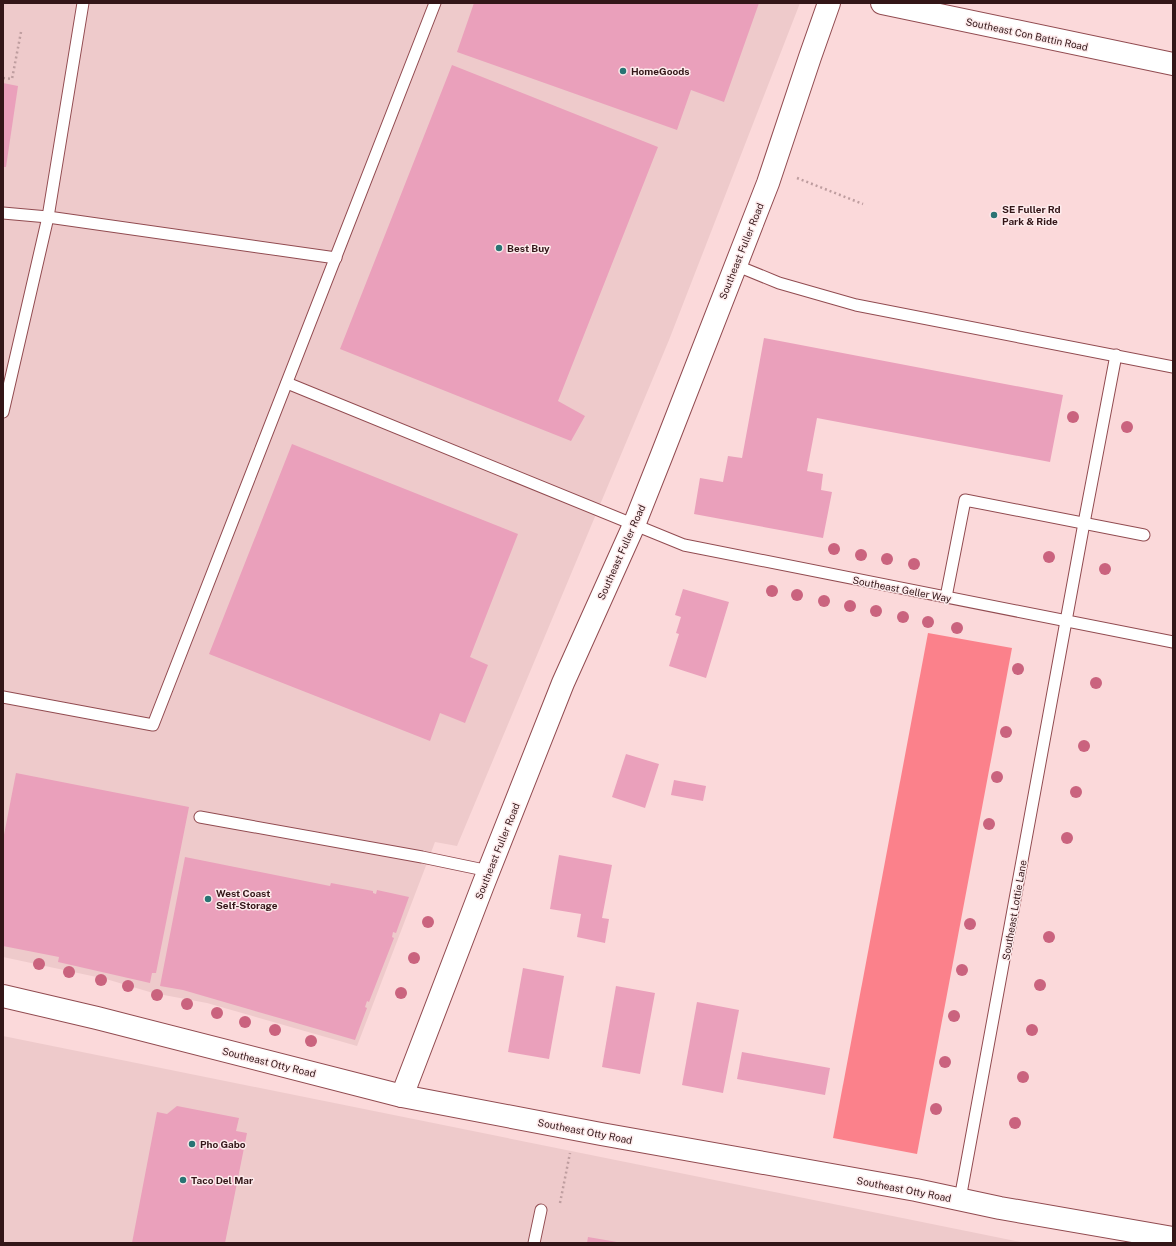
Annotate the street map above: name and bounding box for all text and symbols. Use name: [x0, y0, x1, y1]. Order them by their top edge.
street label: Southeast Con Battin Road: [965, 15, 1089, 53]
place label: HomeGoods: [631, 65, 690, 77]
marker: HomeGoods: [618, 66, 628, 76]
street label: Southeast Fuller Road: [716, 201, 766, 301]
place label: SE Fuller Rd Park & Ride: [1002, 203, 1061, 227]
marker: SE Fuller Rd Park & Ride: [989, 210, 999, 220]
place label: Best Buy: [507, 242, 550, 254]
marker: Best Buy: [494, 243, 504, 253]
street label: Southeast Fuller Road: [595, 502, 647, 602]
street label: Southeast Geller Way: [852, 574, 953, 605]
street label: Southeast Fuller Road: [472, 801, 522, 901]
street label: Southeast Lottie Lane: [999, 859, 1029, 961]
place label: West Coast Self-Storage: [216, 887, 278, 911]
marker: West Coast Self-Storage: [203, 894, 213, 904]
street label: Southeast Otty Road: [221, 1045, 317, 1079]
street label: Southeast Otty Road: [537, 1116, 633, 1146]
place label: Pho Gabo: [200, 1138, 246, 1150]
marker: Pho Gabo: [187, 1139, 197, 1149]
place label: Taco Del Mar: [191, 1174, 253, 1186]
street label: Southeast Otty Road: [856, 1174, 952, 1204]
marker: Taco Del Mar: [178, 1175, 188, 1185]

